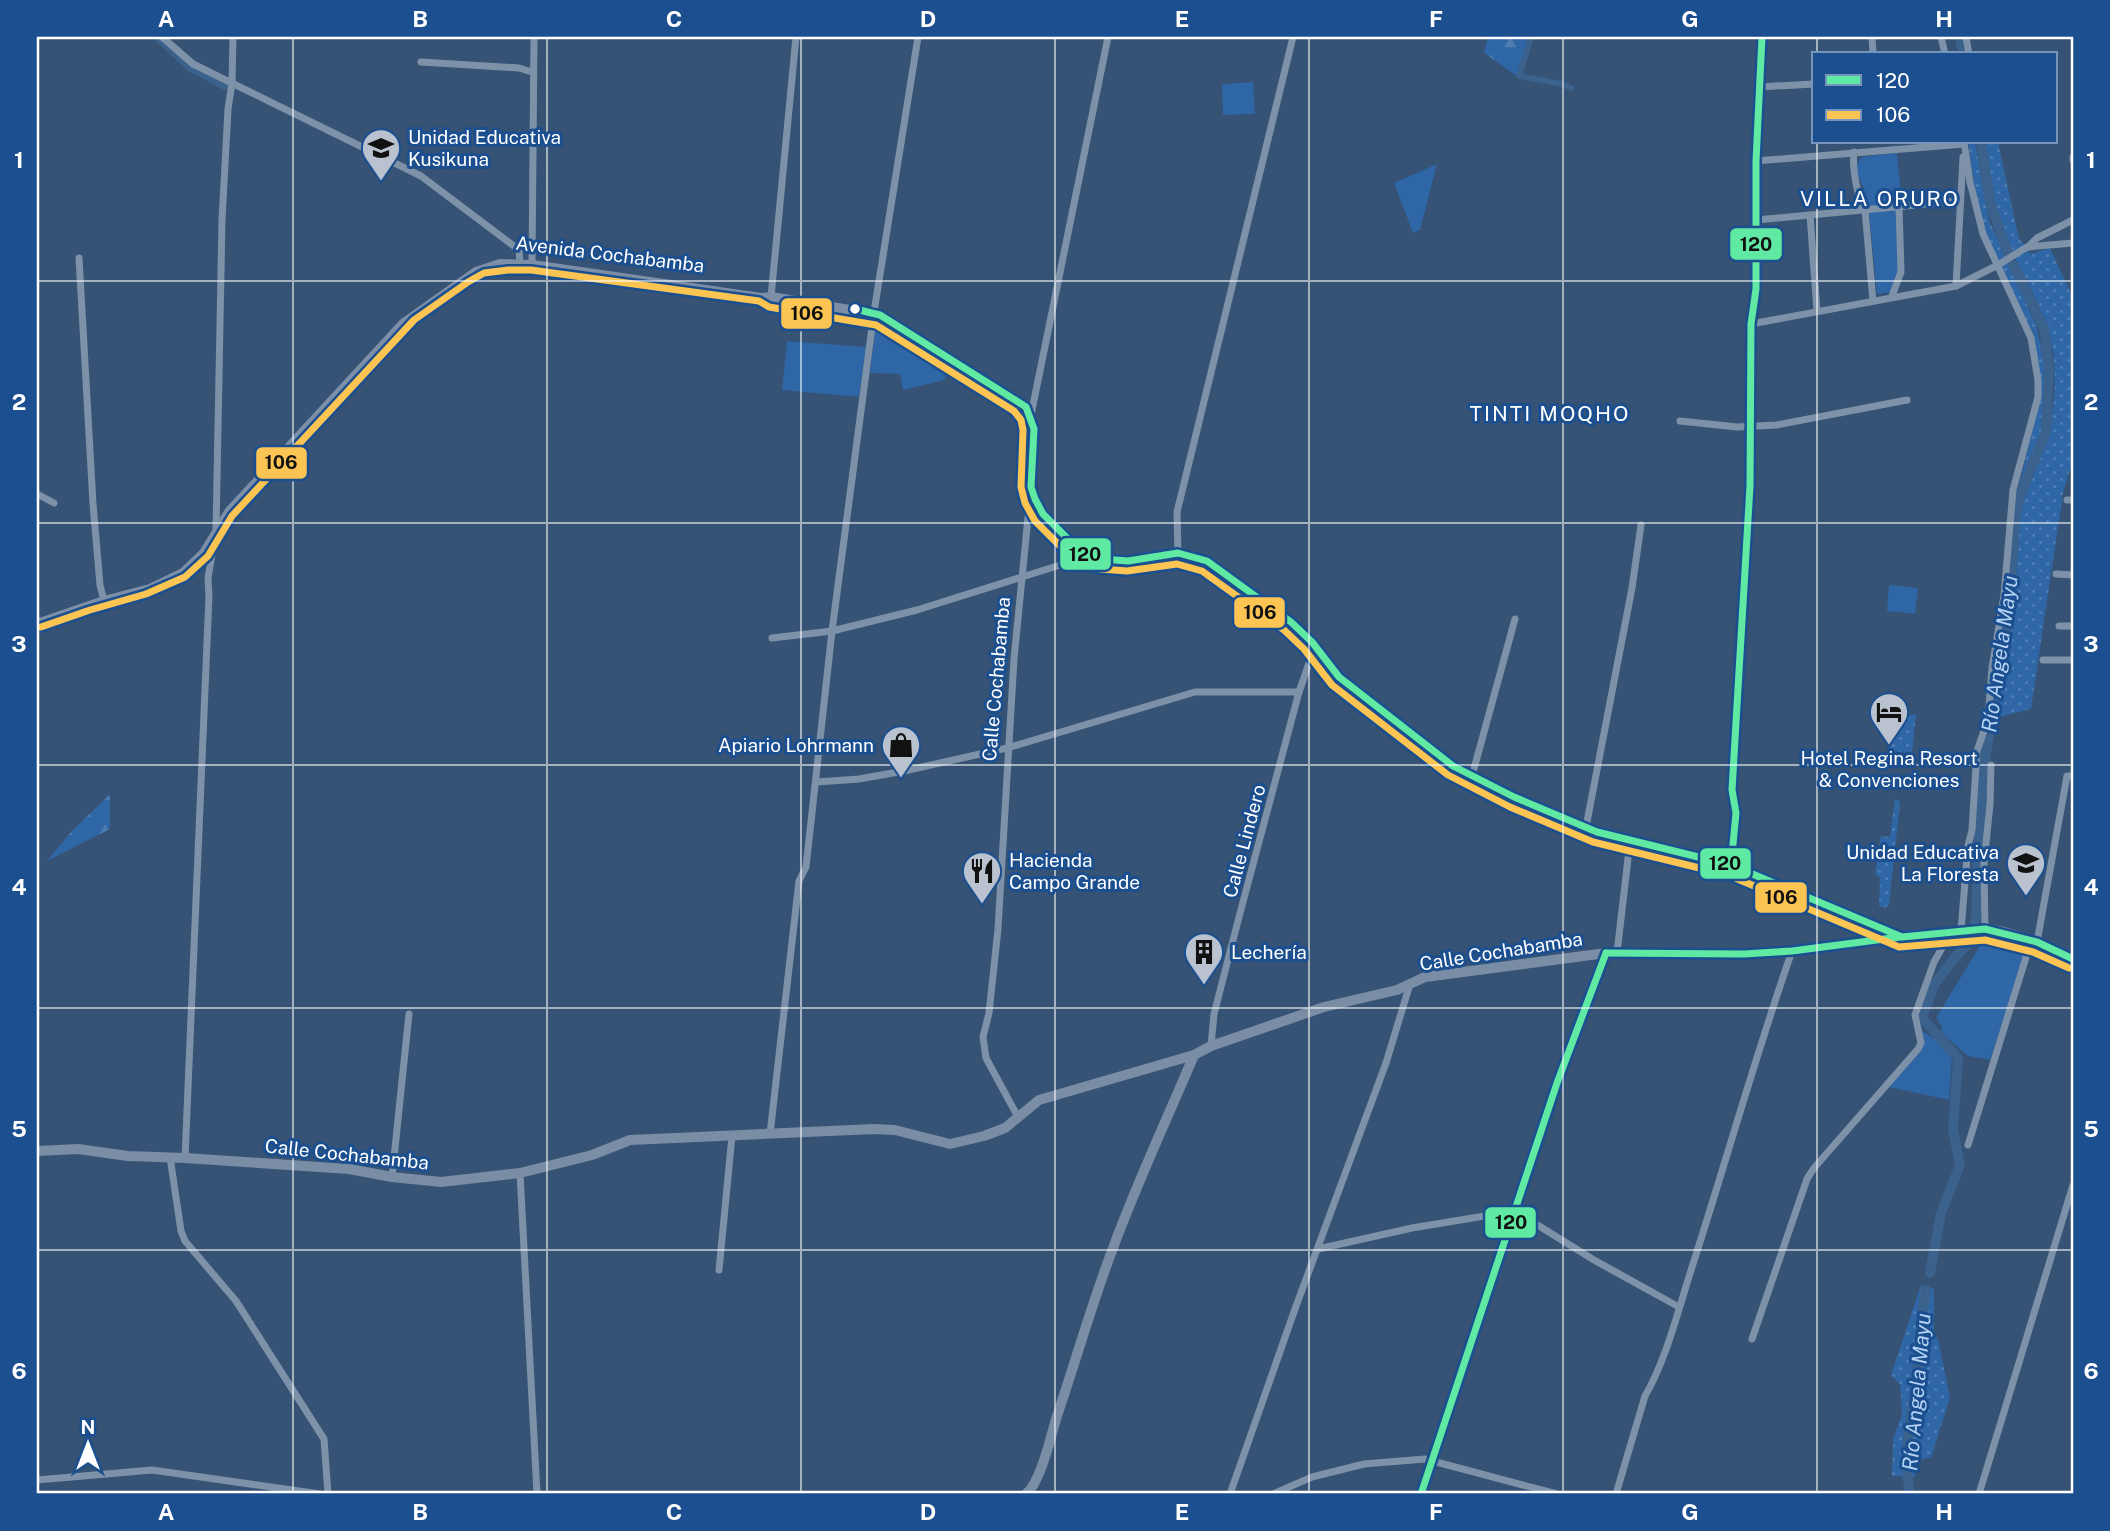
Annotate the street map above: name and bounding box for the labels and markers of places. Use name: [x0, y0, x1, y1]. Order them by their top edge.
place label: Unidad Educativa Kusikuna: [408, 126, 561, 170]
school or university icon: Unidad Educativa Kusikuna: [360, 127, 402, 182]
unlabelled marker: [848, 302, 862, 316]
hotel icon: Hotel Regina Resort & Convenciones: [1868, 691, 1910, 746]
shop icon: Apiario Lohrmann: [880, 724, 922, 779]
place label: Apiario Lohrmann: [718, 734, 874, 756]
place label: Hotel Regina Resort & Convenciones: [1800, 747, 1978, 791]
place label: Unidad Educativa La Floresta: [1846, 841, 1999, 885]
school or university icon: Unidad Educativa La Floresta: [2005, 842, 2047, 897]
place label: Hacienda Campo Grande: [1009, 849, 1140, 893]
restaurant icon: Hacienda Campo Grande: [961, 850, 1003, 905]
building icon: Lechería: [1183, 931, 1225, 986]
place label: Lechería: [1231, 941, 1307, 963]

